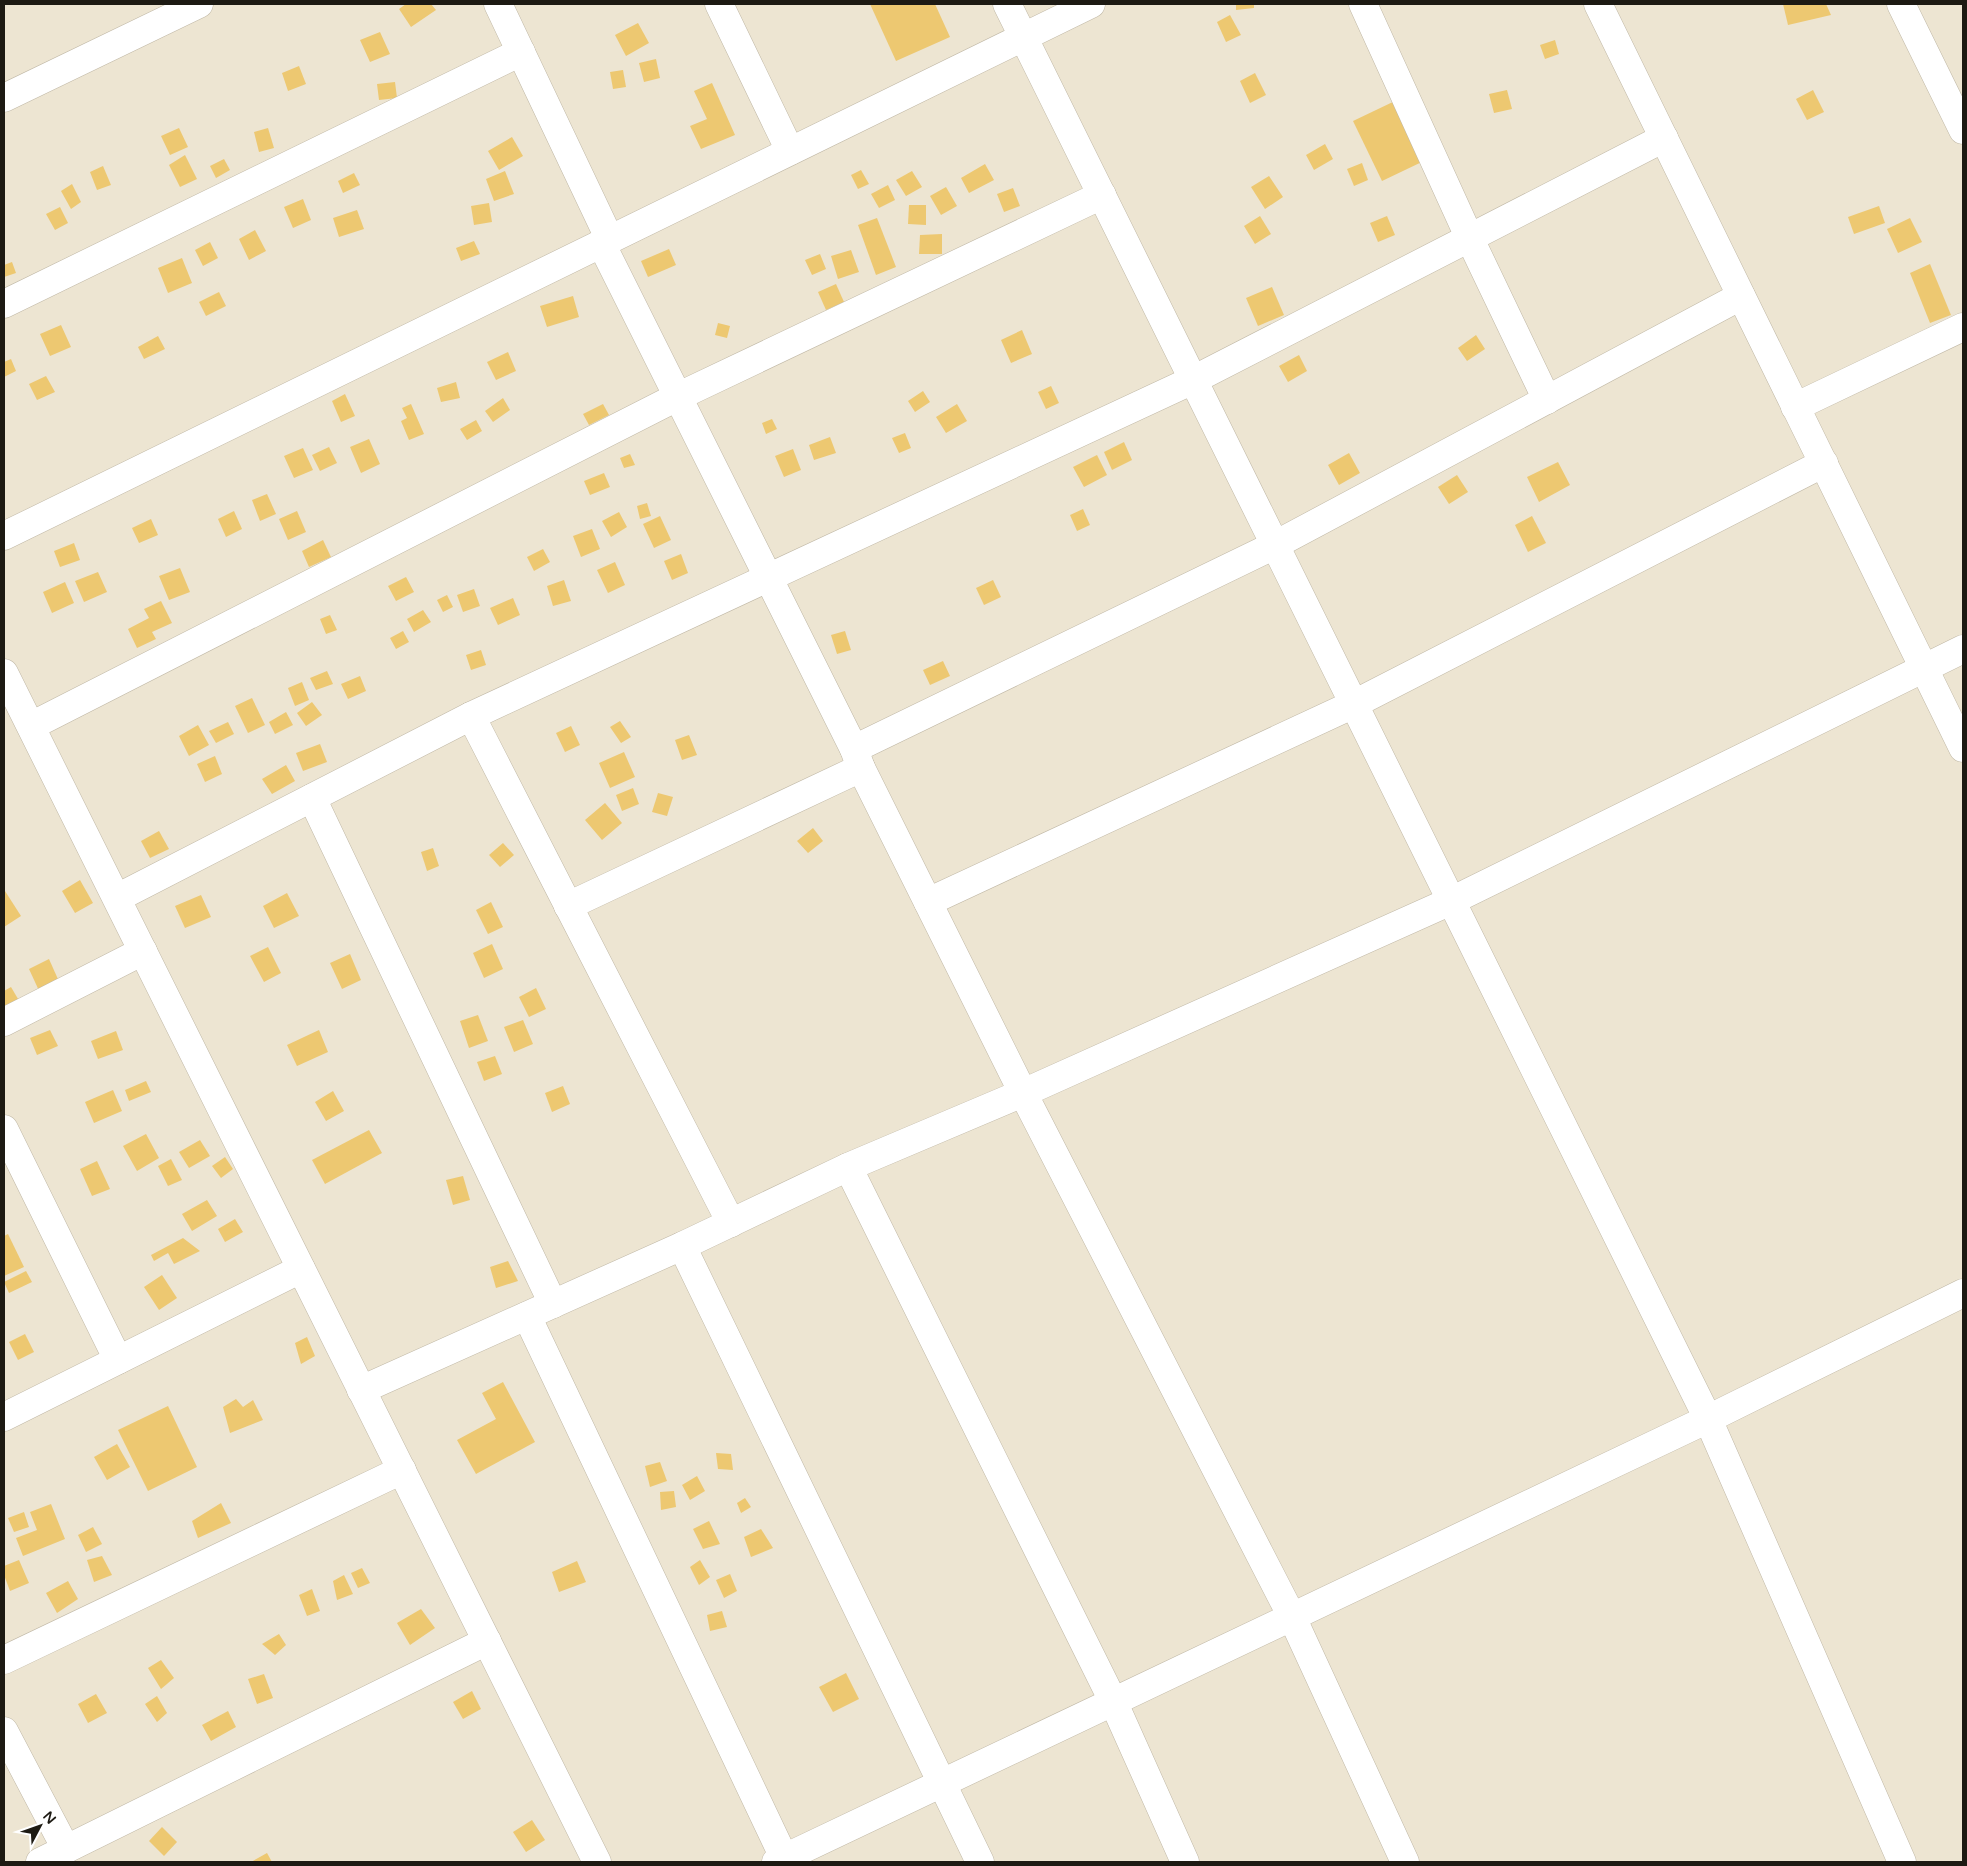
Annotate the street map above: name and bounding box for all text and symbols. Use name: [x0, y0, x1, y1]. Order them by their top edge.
north arrow: [15, 1801, 65, 1851]
text: N: [39, 1808, 60, 1828]

